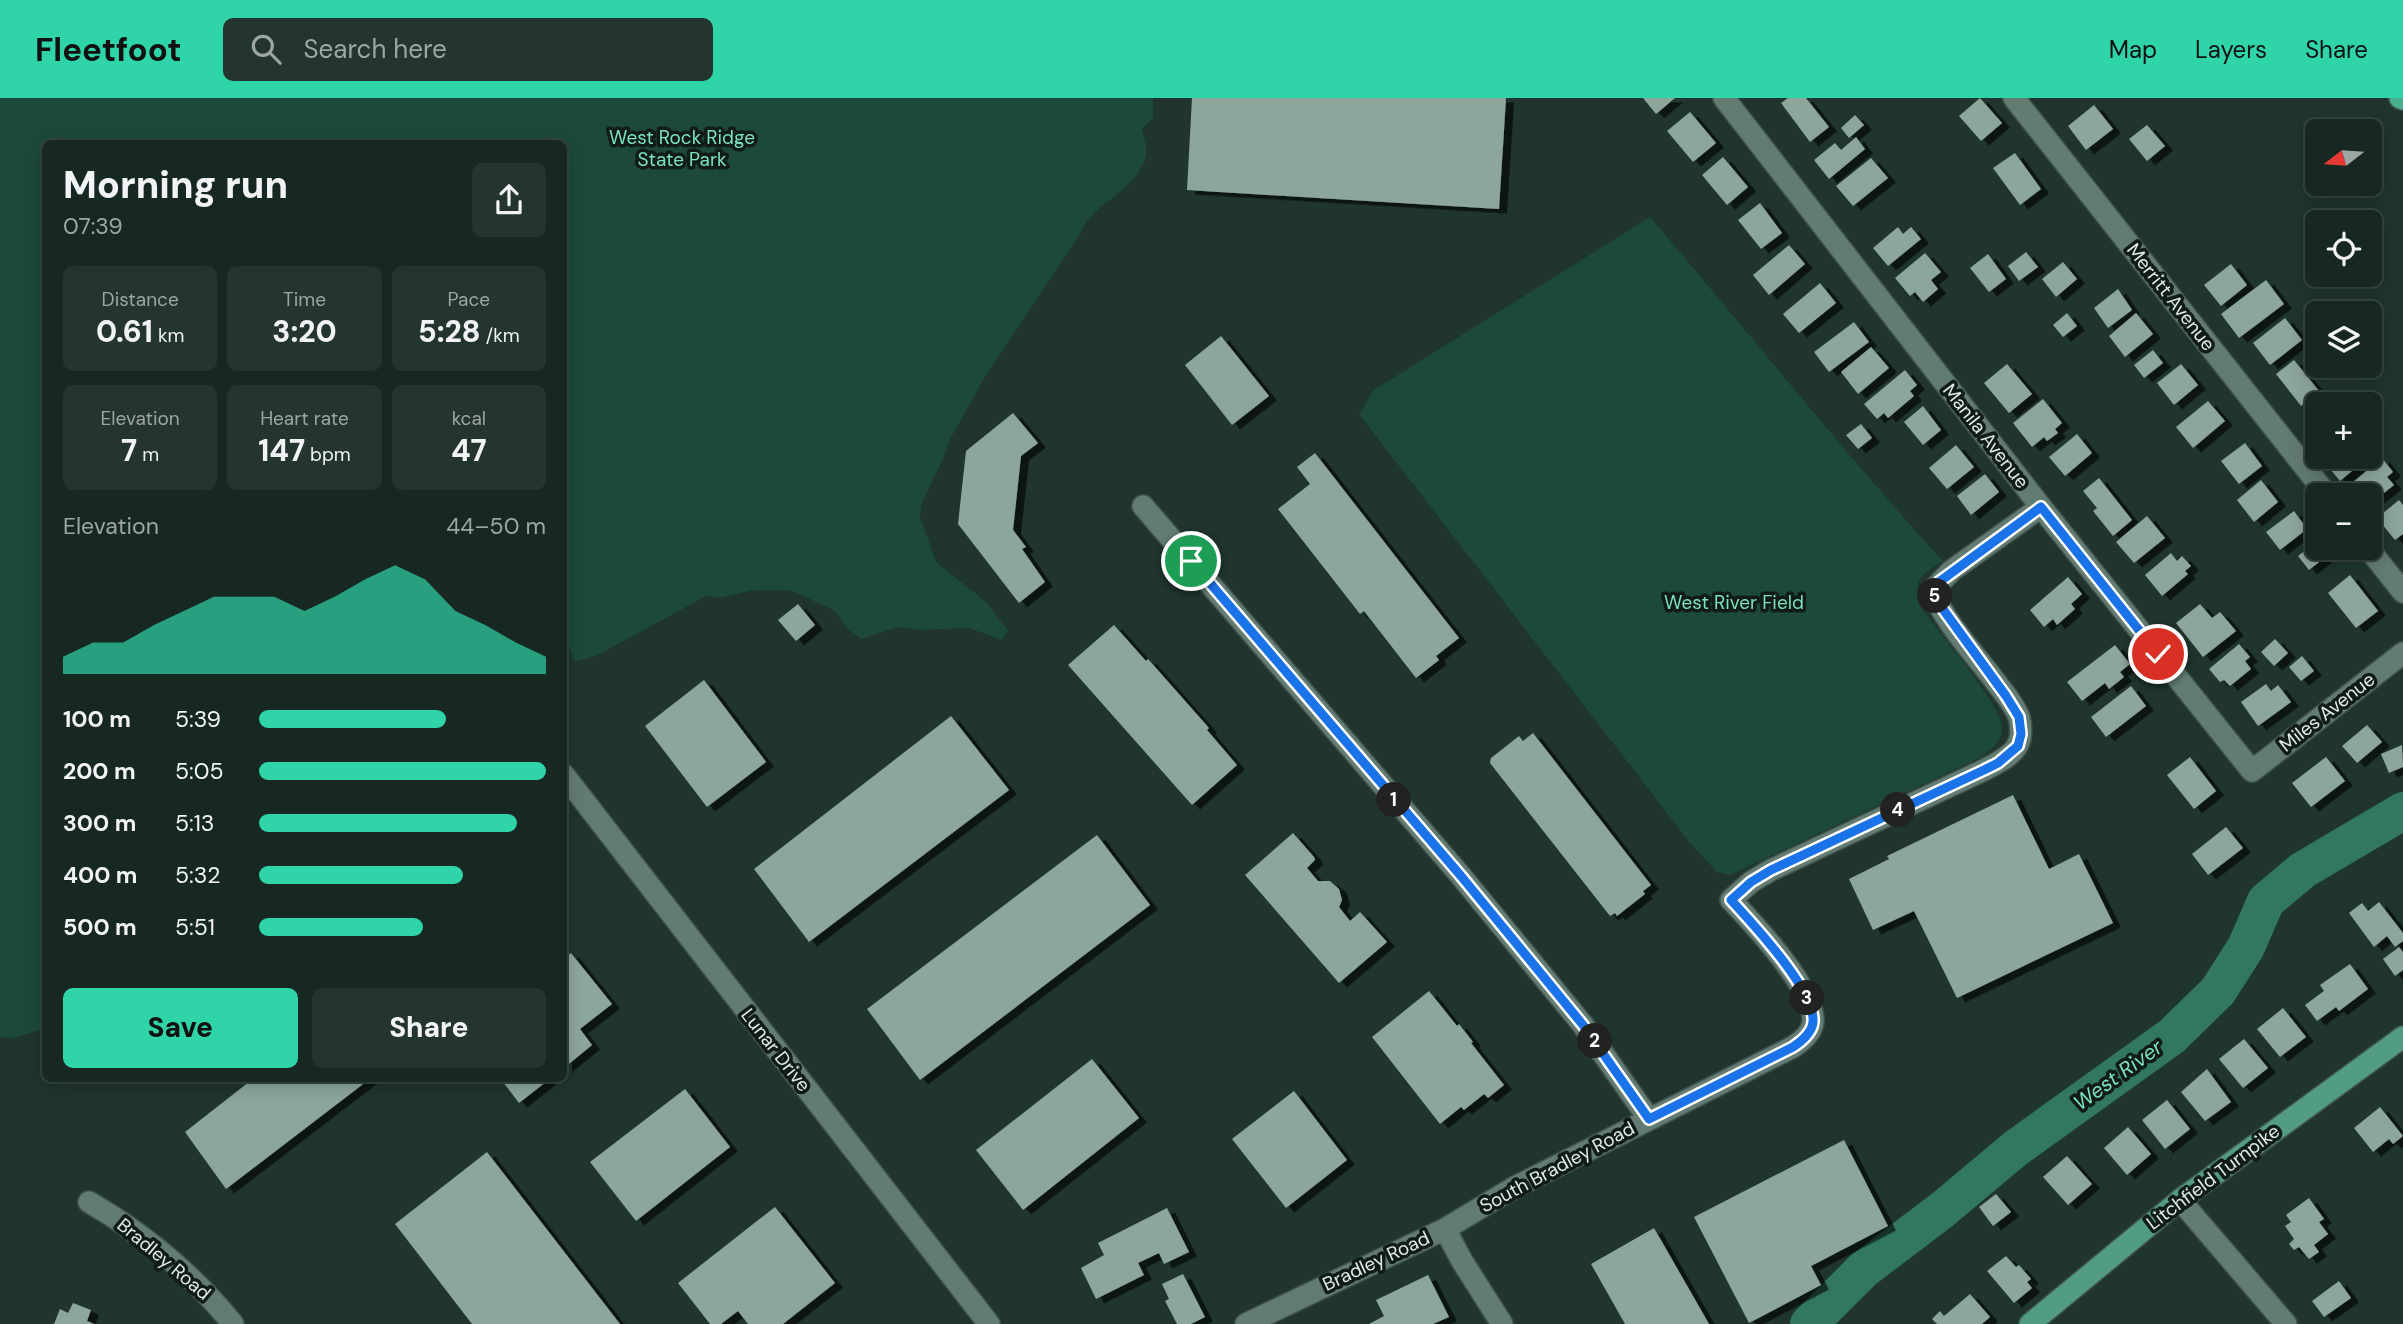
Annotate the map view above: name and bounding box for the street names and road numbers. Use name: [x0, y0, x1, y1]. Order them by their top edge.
street label: Merritt Avenue: [2121, 238, 2221, 356]
street label: Manila Avenue: [1937, 379, 2035, 493]
street label: Miles Avenue: [2274, 667, 2380, 757]
street label: Lunar Drive: [736, 1003, 816, 1097]
street label: South Bradley Road: [1475, 1116, 1639, 1218]
street label: Litchfield Turnpike: [2141, 1119, 2285, 1235]
street label: Bradley Road: [112, 1212, 216, 1306]
street label: Bradley Road: [1318, 1225, 1434, 1297]

